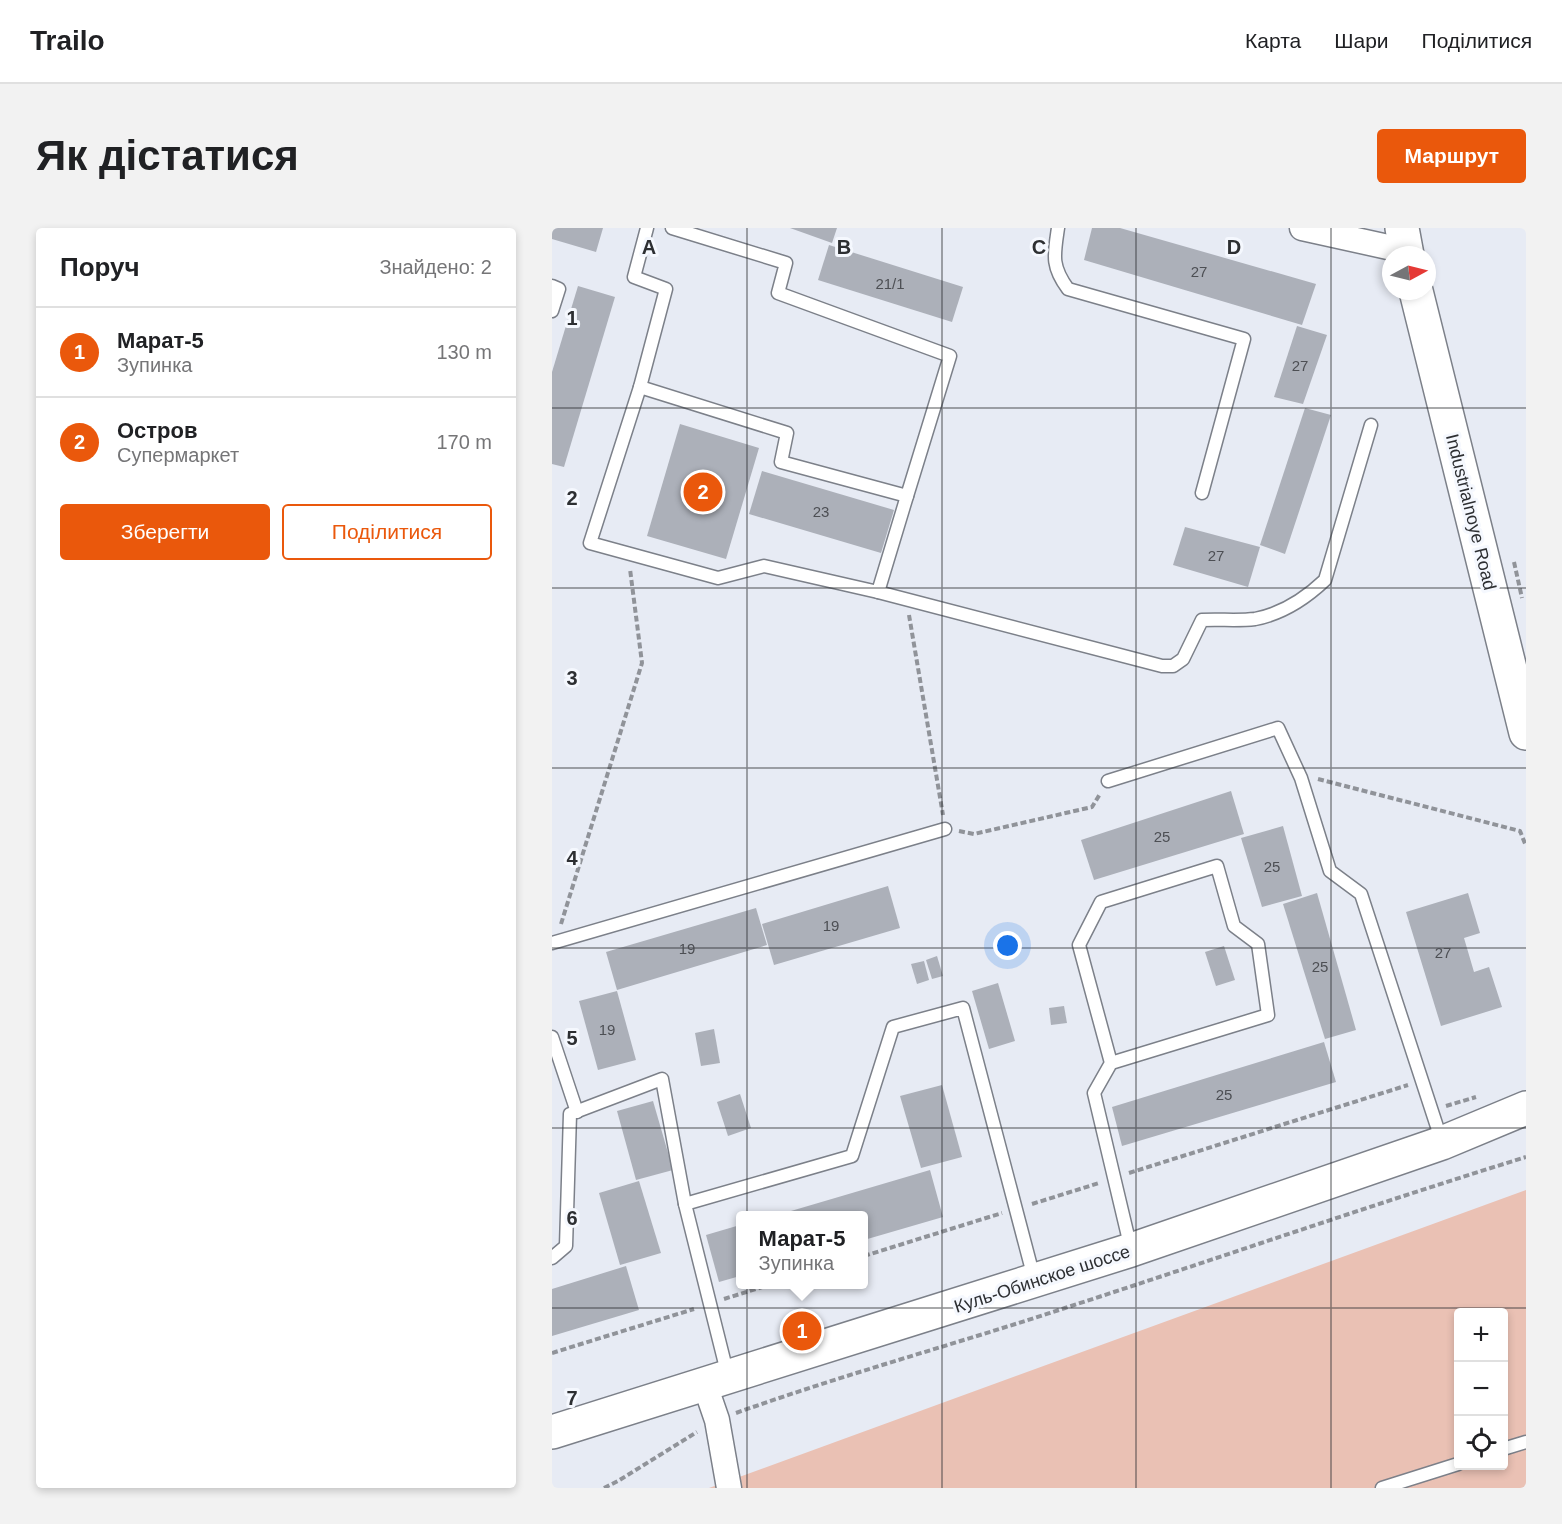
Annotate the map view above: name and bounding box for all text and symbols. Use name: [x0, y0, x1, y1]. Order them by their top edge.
text: Trailo: [30, 25, 105, 56]
text: Карта: [1245, 29, 1301, 52]
text: Шари: [1334, 29, 1389, 52]
text: Поділитися: [1422, 29, 1532, 52]
button: Маршрут: [1377, 129, 1526, 183]
text: Як дістатися: [36, 132, 299, 179]
text: A: [642, 236, 656, 258]
text: B: [837, 236, 851, 258]
text: C: [1032, 236, 1046, 258]
text: D: [1227, 236, 1241, 258]
north arrow: [1382, 246, 1436, 300]
text: Поруч: [60, 252, 140, 282]
text: Знайдено: 2: [379, 256, 492, 278]
house number: 27: [1191, 263, 1207, 280]
house number: 21/1: [875, 275, 905, 292]
text: 1: [566, 307, 578, 329]
text: Марат-5: [117, 328, 204, 353]
text: 1: [74, 341, 85, 363]
text: 130 m: [436, 341, 492, 363]
text: Зупинка: [117, 354, 192, 376]
house number: 27: [1292, 357, 1308, 374]
text: Остров: [117, 418, 198, 443]
text: 2: [74, 431, 85, 453]
text: 170 m: [436, 431, 492, 453]
street label: Industrialnoye Road: [1442, 432, 1500, 592]
text: Супермаркет: [117, 444, 239, 466]
pin: 2: [684, 470, 722, 514]
text: 2: [566, 487, 578, 509]
house number: 23: [813, 503, 829, 520]
button: Зберегти: [60, 504, 270, 560]
button: Поділитися: [282, 504, 492, 560]
house number: 27: [1208, 547, 1224, 564]
text: 3: [566, 667, 578, 689]
house number: 25: [1154, 828, 1170, 845]
text: 4: [566, 847, 578, 869]
house number: 25: [1264, 858, 1280, 875]
house number: 19: [823, 917, 839, 934]
your location: [993, 931, 1022, 960]
house number: 19: [679, 940, 695, 957]
house number: 27: [1435, 944, 1451, 961]
house number: 25: [1312, 958, 1328, 975]
house number: 19: [599, 1021, 615, 1038]
text: 5: [566, 1027, 578, 1049]
house number: 25: [1216, 1086, 1232, 1103]
text: 6: [566, 1207, 578, 1229]
popup: [736, 1211, 868, 1289]
text: Марат-5: [759, 1226, 845, 1251]
street label: Куль-Обинское шоссе: [951, 1241, 1133, 1317]
text: Зупинка: [759, 1252, 834, 1274]
pin: 1: [782, 1308, 822, 1354]
map controls: [1454, 1308, 1508, 1470]
button: +: [1454, 1308, 1508, 1362]
button: −: [1454, 1362, 1508, 1416]
text: 7: [566, 1387, 578, 1409]
button: locate: [1454, 1416, 1508, 1470]

